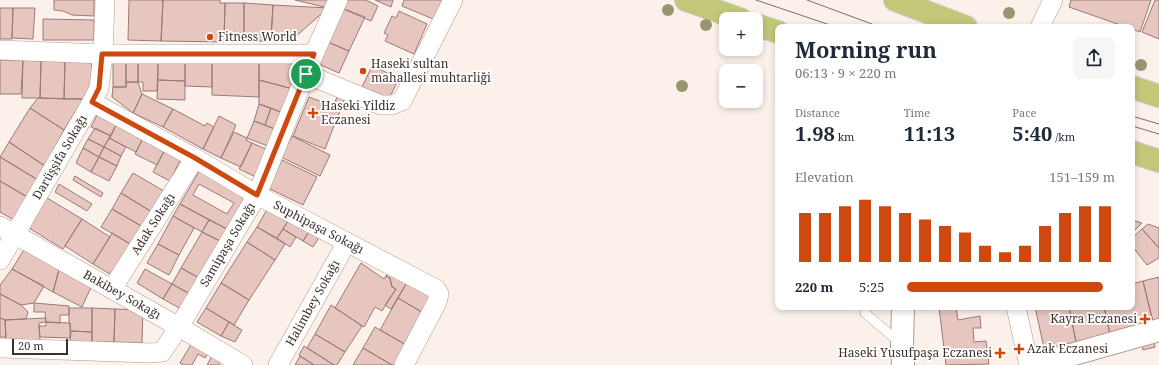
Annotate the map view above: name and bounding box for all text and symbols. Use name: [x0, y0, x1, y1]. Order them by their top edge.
map controls: [719, 12, 763, 108]
button: +: [719, 12, 763, 56]
place label: Fitness World: [218, 28, 297, 45]
marker: Fitness World: [205, 32, 215, 42]
text: Morning run: [795, 34, 937, 64]
button: share: [1073, 37, 1115, 79]
place label: Haseki sultan mahallesi muhtarliği: [371, 55, 491, 86]
pin: [289, 57, 323, 91]
icon: arrive: [295, 63, 317, 85]
button: −: [719, 64, 763, 108]
text: 06:13 · 9 × 220 m: [795, 64, 897, 82]
marker: Haseki sultan mahallesi muhtarliği: [358, 66, 368, 76]
place label: Haseki Yildiz Eczanesi: [321, 97, 396, 128]
text: Distance: [795, 105, 840, 120]
text: Time: [904, 105, 930, 120]
text: Pace: [1012, 105, 1036, 120]
marker: Haseki Yildiz Eczanesi: [308, 108, 318, 118]
street label: Darüşşifa Sokağı: [28, 111, 91, 202]
text: 1.98: [795, 120, 835, 147]
text: 11:13: [904, 120, 955, 147]
text: 5:40: [1012, 120, 1052, 147]
text: km: [835, 129, 854, 144]
text: /km: [1052, 129, 1075, 144]
text: Elevation: [795, 168, 854, 186]
text: 151–159 m: [1049, 168, 1115, 186]
street label: Adak Sokağı: [127, 189, 179, 258]
street label: Suphipaşa Sokağı: [271, 196, 367, 258]
street label: Samipaşa Sokağı: [196, 199, 259, 290]
street label: Halimbey Sokağı: [281, 256, 343, 349]
street label: Bakibey Sokağı: [80, 266, 164, 323]
text: 220 m: [795, 278, 833, 296]
text: 5:25: [859, 278, 885, 296]
place label: Kayra Eczanesi: [1050, 310, 1137, 327]
marker: Kayra Eczanesi: [1140, 314, 1150, 324]
scale bar: [12, 337, 68, 356]
text: 20 m: [18, 338, 44, 353]
place label: Azak Eczanesi: [1027, 340, 1108, 357]
place label: Haseki Yusufpaşa Eczanesi: [838, 344, 992, 361]
marker: Azak Eczanesi: [1014, 344, 1024, 354]
marker: Haseki Yusufpaşa Eczanesi: [995, 348, 1005, 358]

